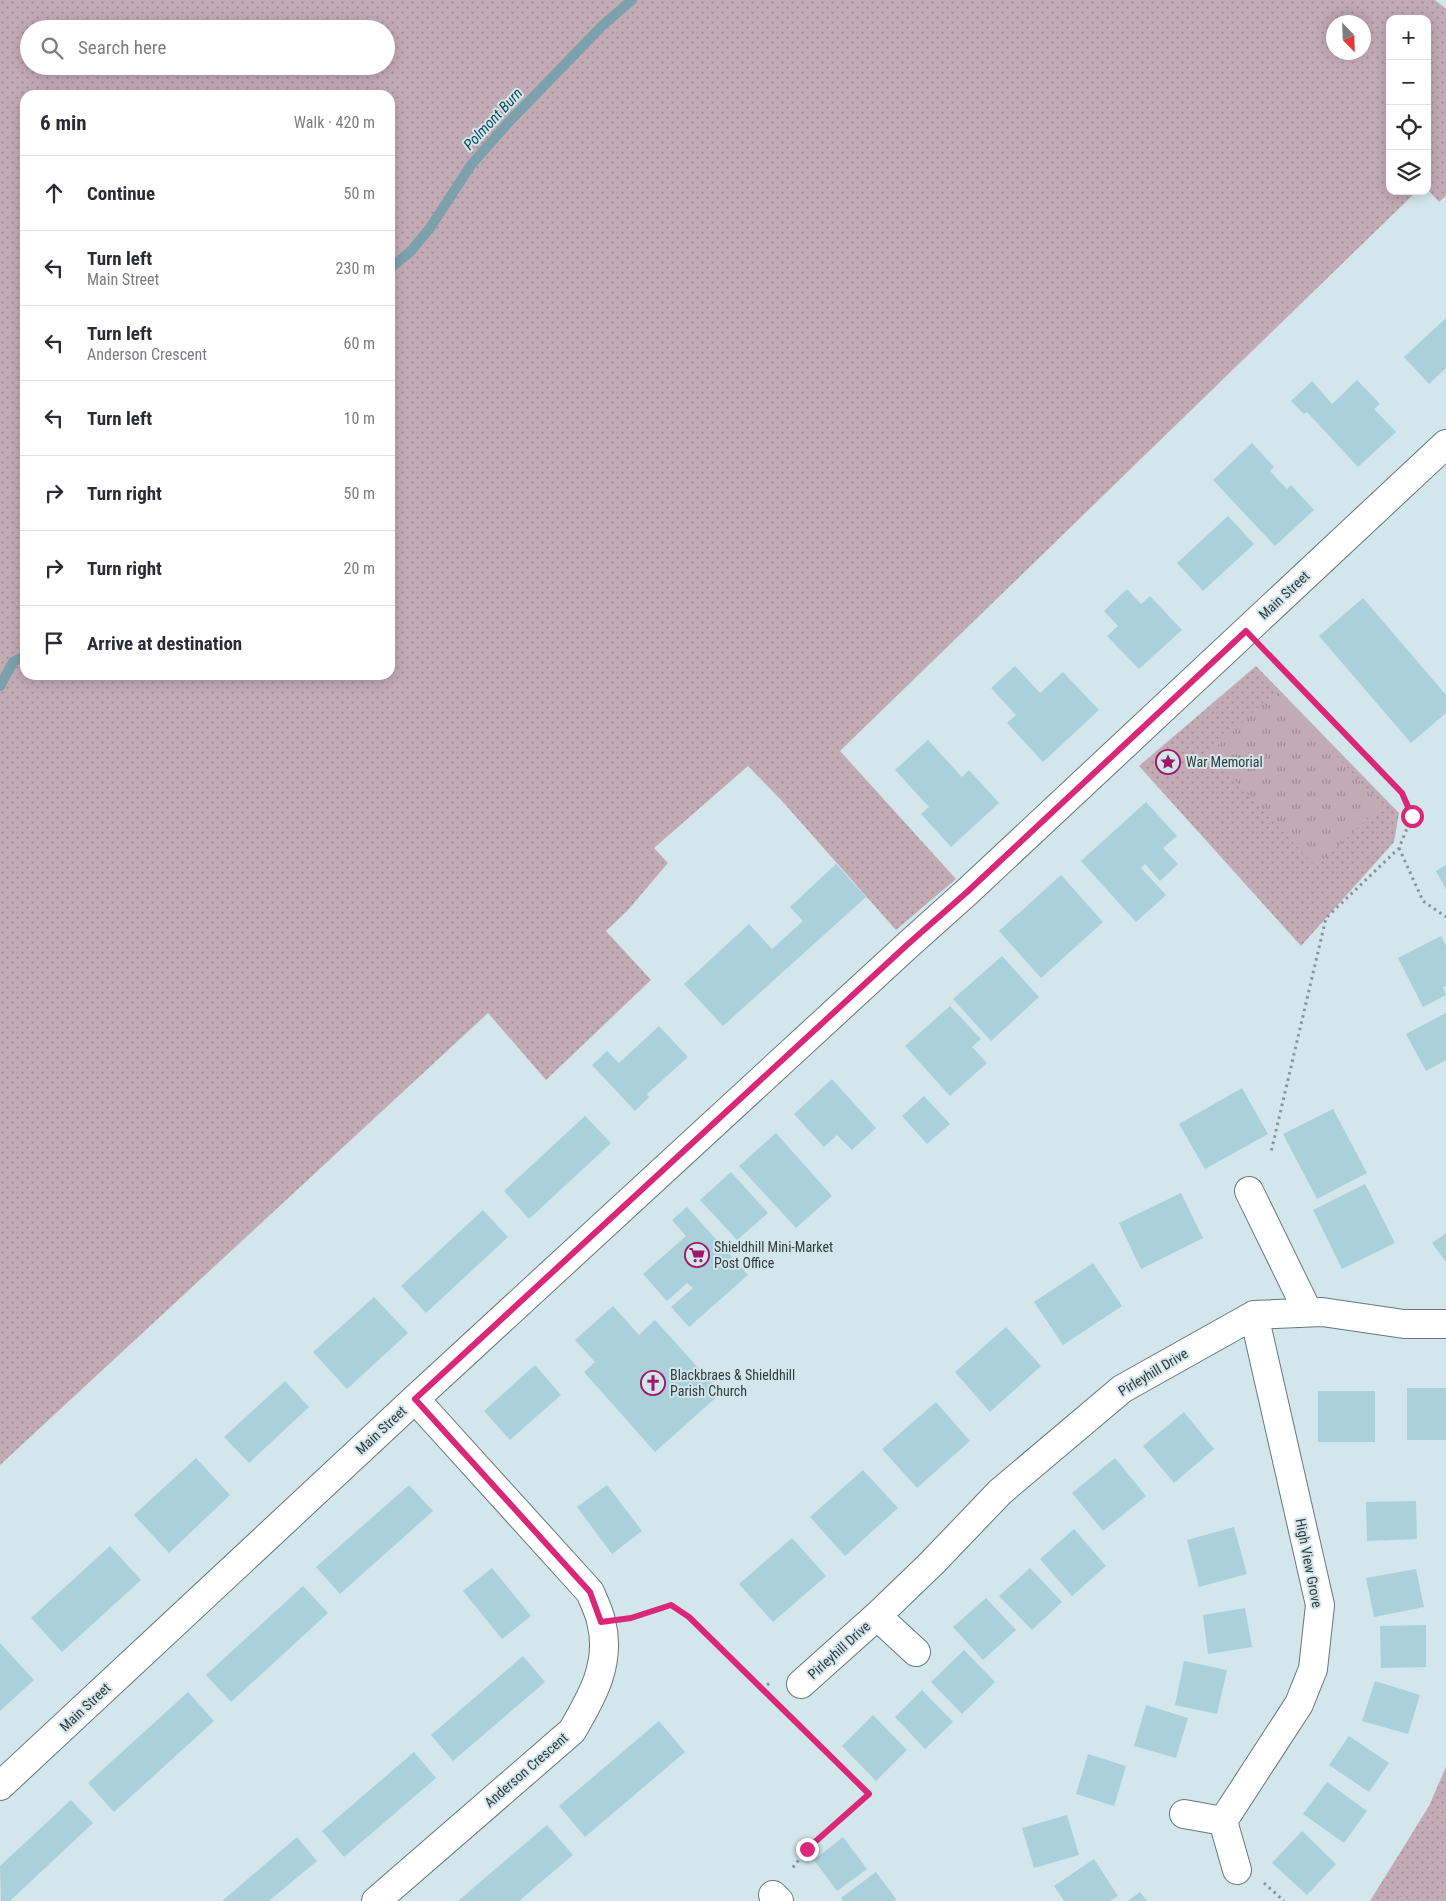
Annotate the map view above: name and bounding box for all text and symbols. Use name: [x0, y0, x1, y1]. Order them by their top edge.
north arrow: [1326, 15, 1371, 60]
map controls: [1386, 15, 1431, 195]
button: +: [1386, 15, 1431, 60]
search box: [20, 20, 395, 75]
icon: search: [38, 34, 66, 62]
text: Search here: [78, 36, 166, 59]
button: −: [1386, 60, 1431, 105]
water label: Polmont Burn: [460, 84, 526, 154]
button: locate: [1386, 105, 1431, 150]
text: 6 min: [40, 111, 87, 135]
text: Walk · 420 m: [294, 113, 375, 132]
button: layers: [1386, 150, 1431, 195]
icon: ahead: [40, 179, 68, 207]
text: Continue: [87, 182, 155, 205]
text: 50 m: [343, 184, 375, 203]
text: Turn left: [87, 247, 152, 270]
icon: left: [40, 254, 68, 282]
text: 230 m: [336, 259, 375, 278]
text: Main Street: [87, 270, 159, 289]
text: Turn left: [87, 322, 152, 345]
icon: left: [40, 329, 68, 357]
text: 60 m: [343, 334, 375, 353]
text: Anderson Crescent: [87, 345, 207, 364]
icon: left: [40, 404, 68, 432]
text: Turn left: [87, 407, 152, 430]
text: 10 m: [343, 409, 375, 428]
icon: right: [40, 479, 68, 507]
text: Turn right: [87, 482, 162, 505]
text: 50 m: [343, 484, 375, 503]
icon: right: [40, 554, 68, 582]
text: Turn right: [87, 557, 162, 580]
text: 20 m: [343, 559, 375, 578]
street label: Main Street: [1255, 568, 1313, 622]
icon: arrive: [40, 629, 68, 657]
text: Arrive at destination: [87, 632, 242, 655]
place icon: War Memorial: [1155, 749, 1181, 775]
place label: War Memorial: [1186, 754, 1263, 770]
route start: [1401, 805, 1424, 828]
place label: Shieldhill Mini-Market Post Office: [714, 1239, 833, 1271]
supermarket icon: Shieldhill Mini-Market Post Office: [684, 1242, 710, 1268]
street label: Pirleyhill Drive: [1115, 1345, 1191, 1399]
place label: Blackbraes & Shieldhill Parish Church: [670, 1367, 795, 1399]
church icon: Blackbraes & Shieldhill Parish Church: [640, 1370, 666, 1396]
street label: Main Street: [352, 1403, 410, 1457]
street label: High View Grove: [1293, 1517, 1326, 1609]
street label: Pirleyhill Drive: [805, 1618, 874, 1682]
street label: Main Street: [56, 1680, 114, 1734]
street label: Anderson Crescent: [481, 1730, 571, 1810]
route end: [796, 1838, 819, 1861]

